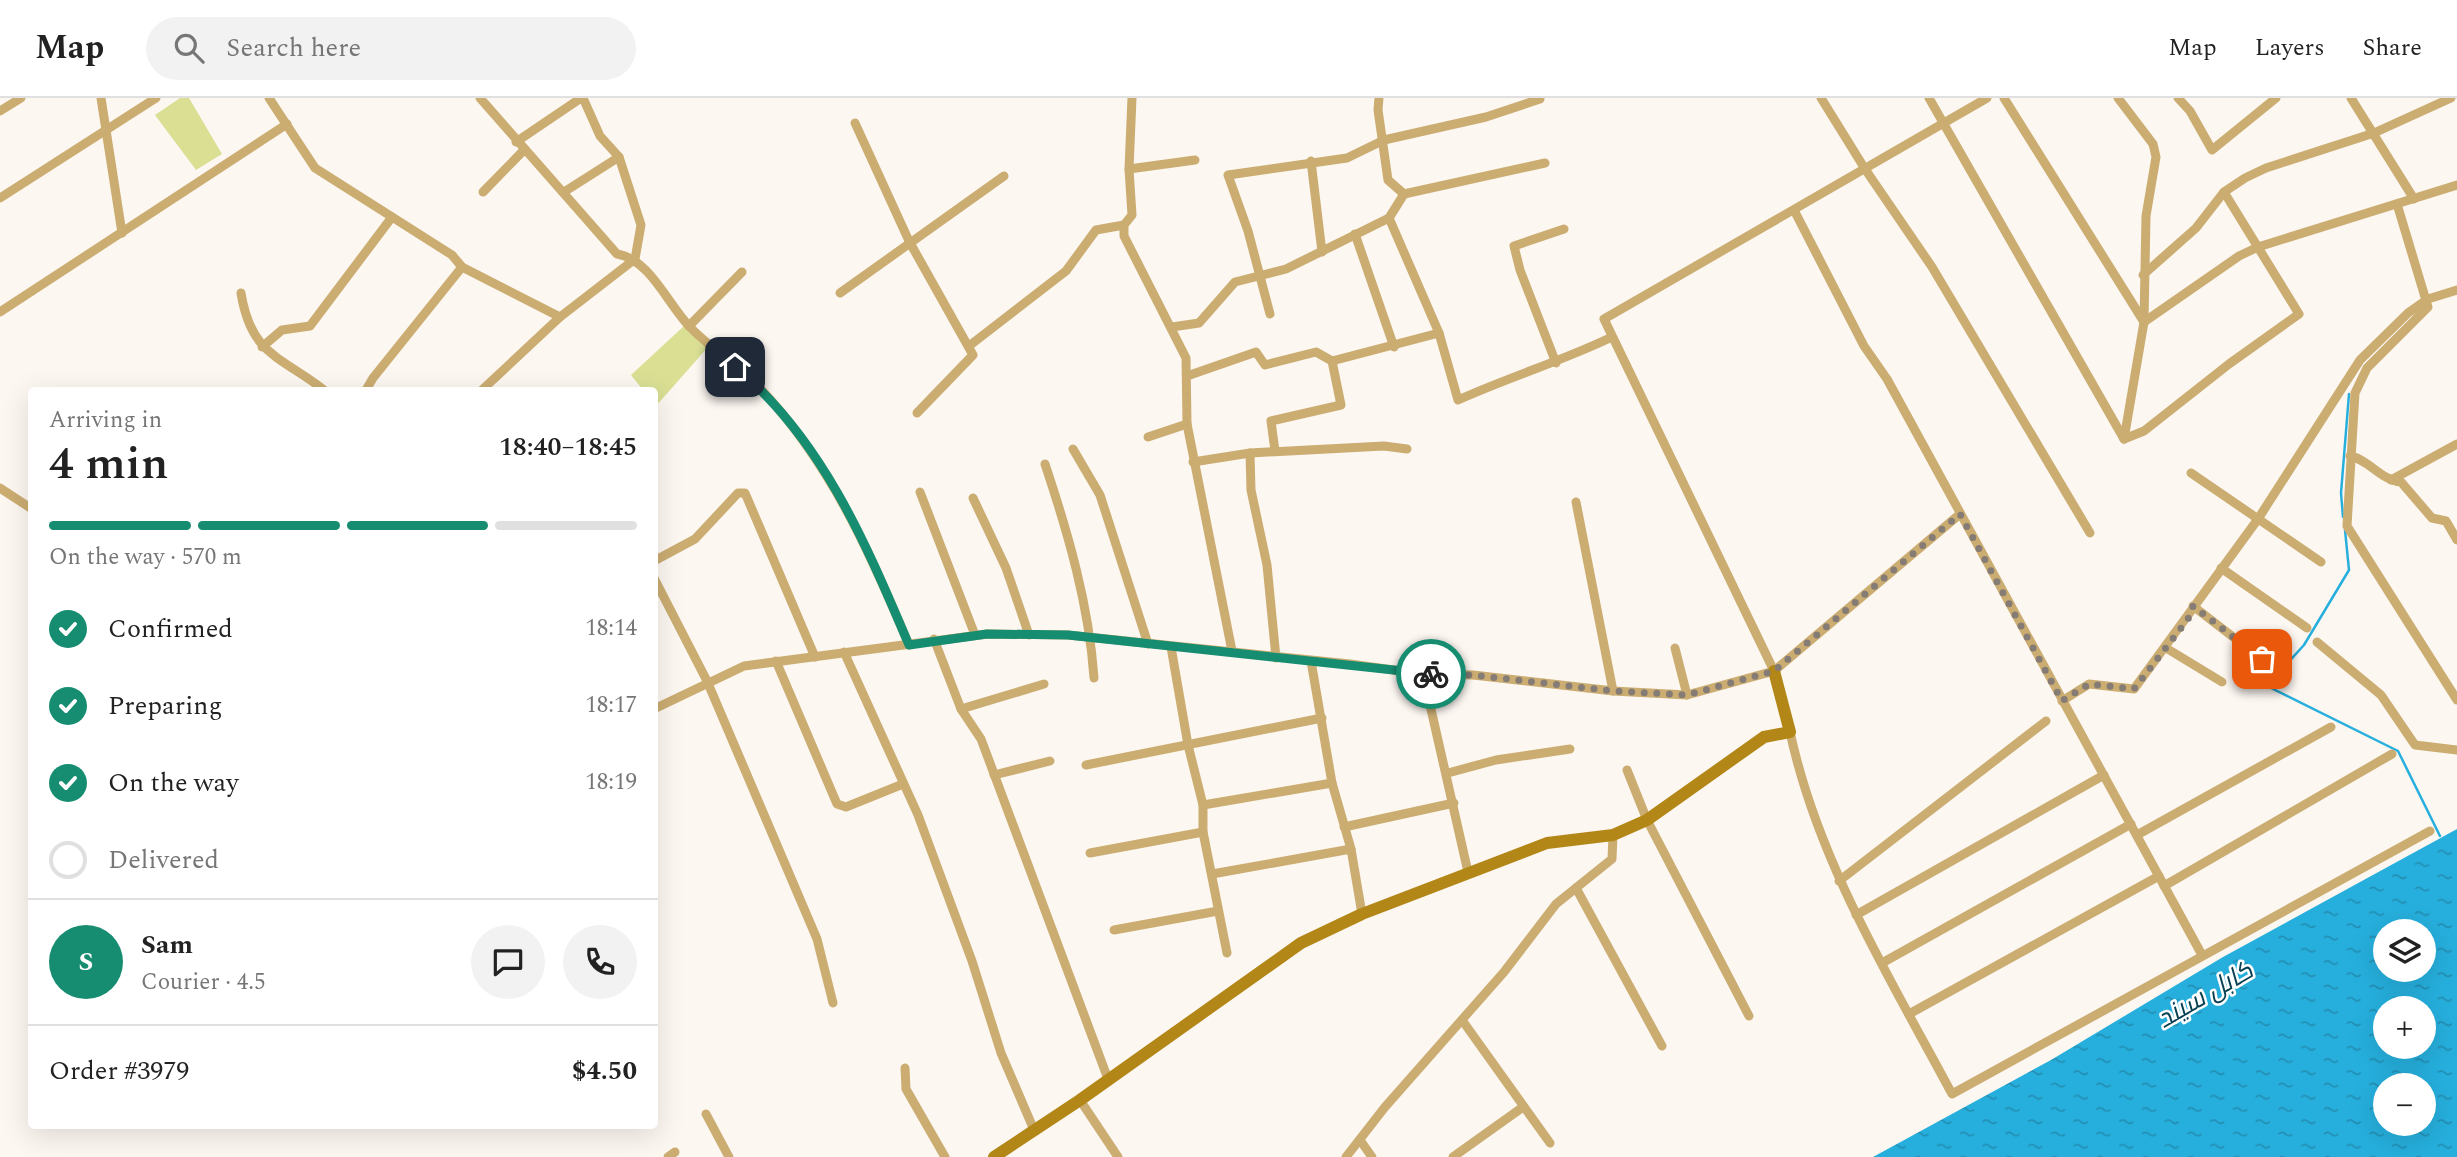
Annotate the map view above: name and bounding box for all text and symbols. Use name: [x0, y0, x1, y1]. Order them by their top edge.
search box: [146, 17, 636, 80]
text: Map: [35, 23, 104, 73]
text: Search here: [226, 28, 361, 68]
icon: search: [170, 29, 208, 67]
text: Map: [2168, 30, 2217, 66]
text: Layers: [2255, 30, 2325, 66]
text: Share: [2363, 30, 2422, 66]
pin: [705, 337, 765, 397]
icon: home: [716, 348, 754, 386]
text: Arriving in: [49, 403, 162, 438]
text: 18:40–18:45: [499, 427, 637, 467]
text: 4 min: [49, 429, 168, 499]
text: On the way · 570 m: [49, 540, 242, 575]
text: Confirmed: [108, 609, 233, 649]
icon: check: [49, 610, 87, 648]
text: 18:14: [585, 611, 637, 646]
pin: [2232, 629, 2292, 689]
courier: [1396, 639, 1466, 709]
icon: bag: [2243, 640, 2281, 678]
icon: bike: [1412, 655, 1450, 693]
text: Preparing: [108, 686, 222, 726]
icon: check: [49, 687, 87, 725]
text: 18:17: [585, 688, 637, 723]
text: On the way: [108, 763, 239, 803]
icon: check: [49, 764, 87, 802]
text: 18:19: [585, 765, 637, 800]
text: Delivered: [108, 840, 219, 880]
map controls: [2373, 919, 2436, 1136]
button: layers: [2373, 919, 2436, 982]
text: Sam: [141, 925, 193, 965]
button: chat: [471, 925, 545, 999]
button: phone: [563, 925, 637, 999]
text: S: [79, 942, 93, 982]
water label: کابل سيند: [2149, 951, 2262, 1039]
text: Courier · 4.5: [141, 965, 266, 1000]
button: +: [2373, 996, 2436, 1059]
text: Order #3979: [49, 1051, 189, 1091]
text: $4.50: [572, 1051, 637, 1091]
button: −: [2373, 1073, 2436, 1136]

